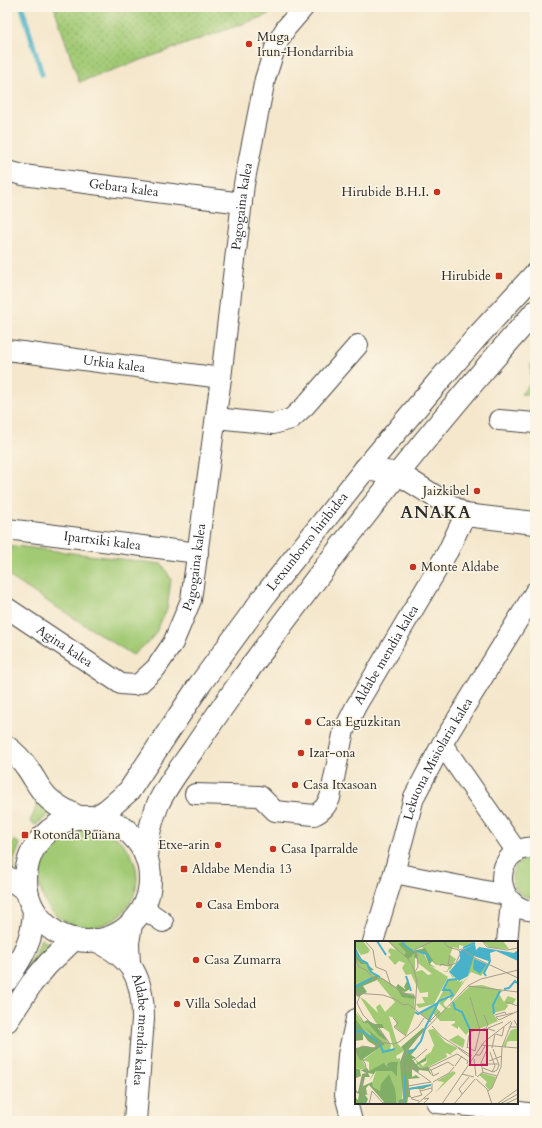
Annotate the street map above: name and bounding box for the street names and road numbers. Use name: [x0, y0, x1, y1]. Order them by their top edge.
street label: Pagogaina kalea: [227, 161, 257, 251]
street label: Gebara kalea: [88, 174, 160, 201]
street label: Urkia kalea: [82, 351, 147, 377]
street label: Letxunborro hiribidea: [263, 488, 352, 595]
street label: Pagogaina kalea: [178, 522, 210, 614]
street label: Ipartxiki kalea: [63, 527, 142, 555]
street label: Aldabe mendia kalea: [350, 601, 423, 708]
street label: Agina kalea: [33, 621, 96, 672]
street label: Lekuona Misiolaria kalea: [399, 694, 477, 822]
street label: Aldabe mendia kalea: [127, 971, 152, 1087]

